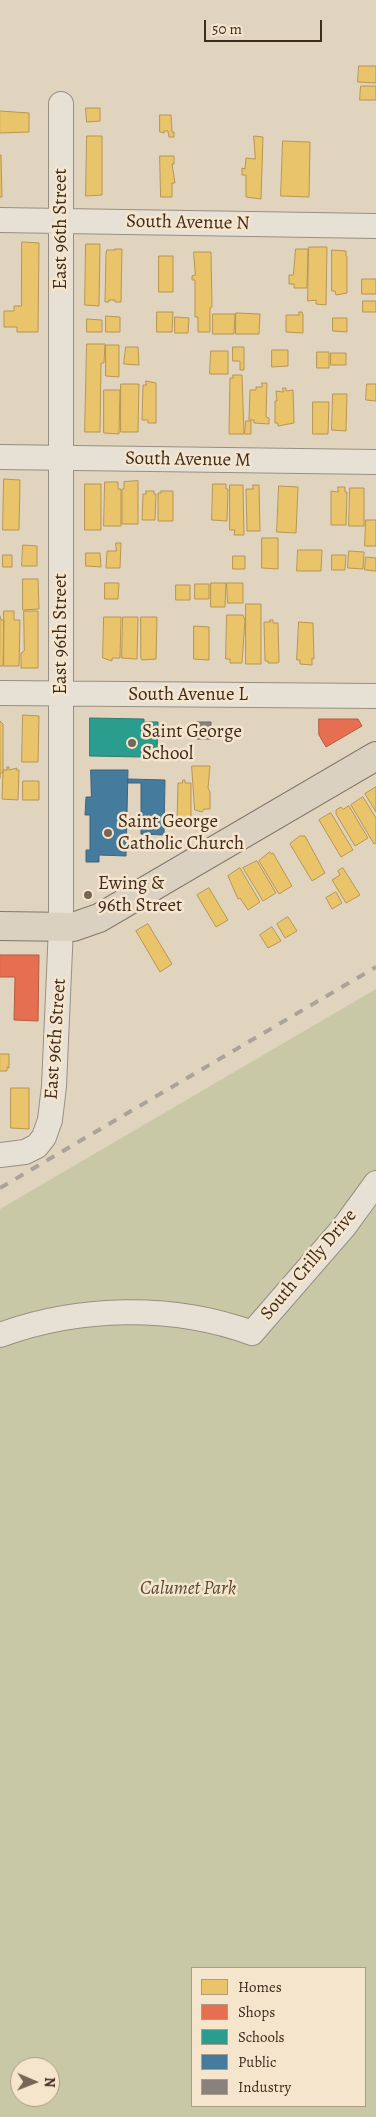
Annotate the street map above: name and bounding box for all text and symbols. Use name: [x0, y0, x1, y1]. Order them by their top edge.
scale bar: [206, 10, 324, 42]
text: 50 m: [212, 19, 242, 39]
street label: East 96th Street: [50, 168, 72, 290]
street label: South Avenue N: [126, 211, 250, 235]
street label: South Avenue M: [125, 448, 251, 472]
street label: East 96th Street: [50, 573, 72, 695]
street label: South Avenue L: [128, 684, 248, 706]
place label: Saint George School: [142, 721, 242, 765]
marker: Saint George School: [126, 737, 138, 749]
place label: Saint George Catholic Church: [118, 811, 244, 855]
marker: Saint George Catholic Church: [102, 827, 114, 839]
place label: Ewing & 96th Street: [98, 873, 182, 917]
marker: Ewing & 96th Street: [82, 889, 94, 901]
street label: East 96th Street: [40, 978, 72, 1100]
street label: South Crilly Drive: [256, 1205, 362, 1325]
park label: Calumet Park: [140, 1578, 236, 1600]
legend: [191, 1967, 366, 2107]
text: Homes: [238, 1977, 282, 1997]
text: Shops: [238, 2002, 275, 2022]
text: Schools: [238, 2027, 285, 2047]
text: Public: [238, 2052, 276, 2072]
north arrow: [10, 2057, 60, 2107]
text: N: [40, 2077, 59, 2088]
text: Industry: [238, 2077, 291, 2097]

